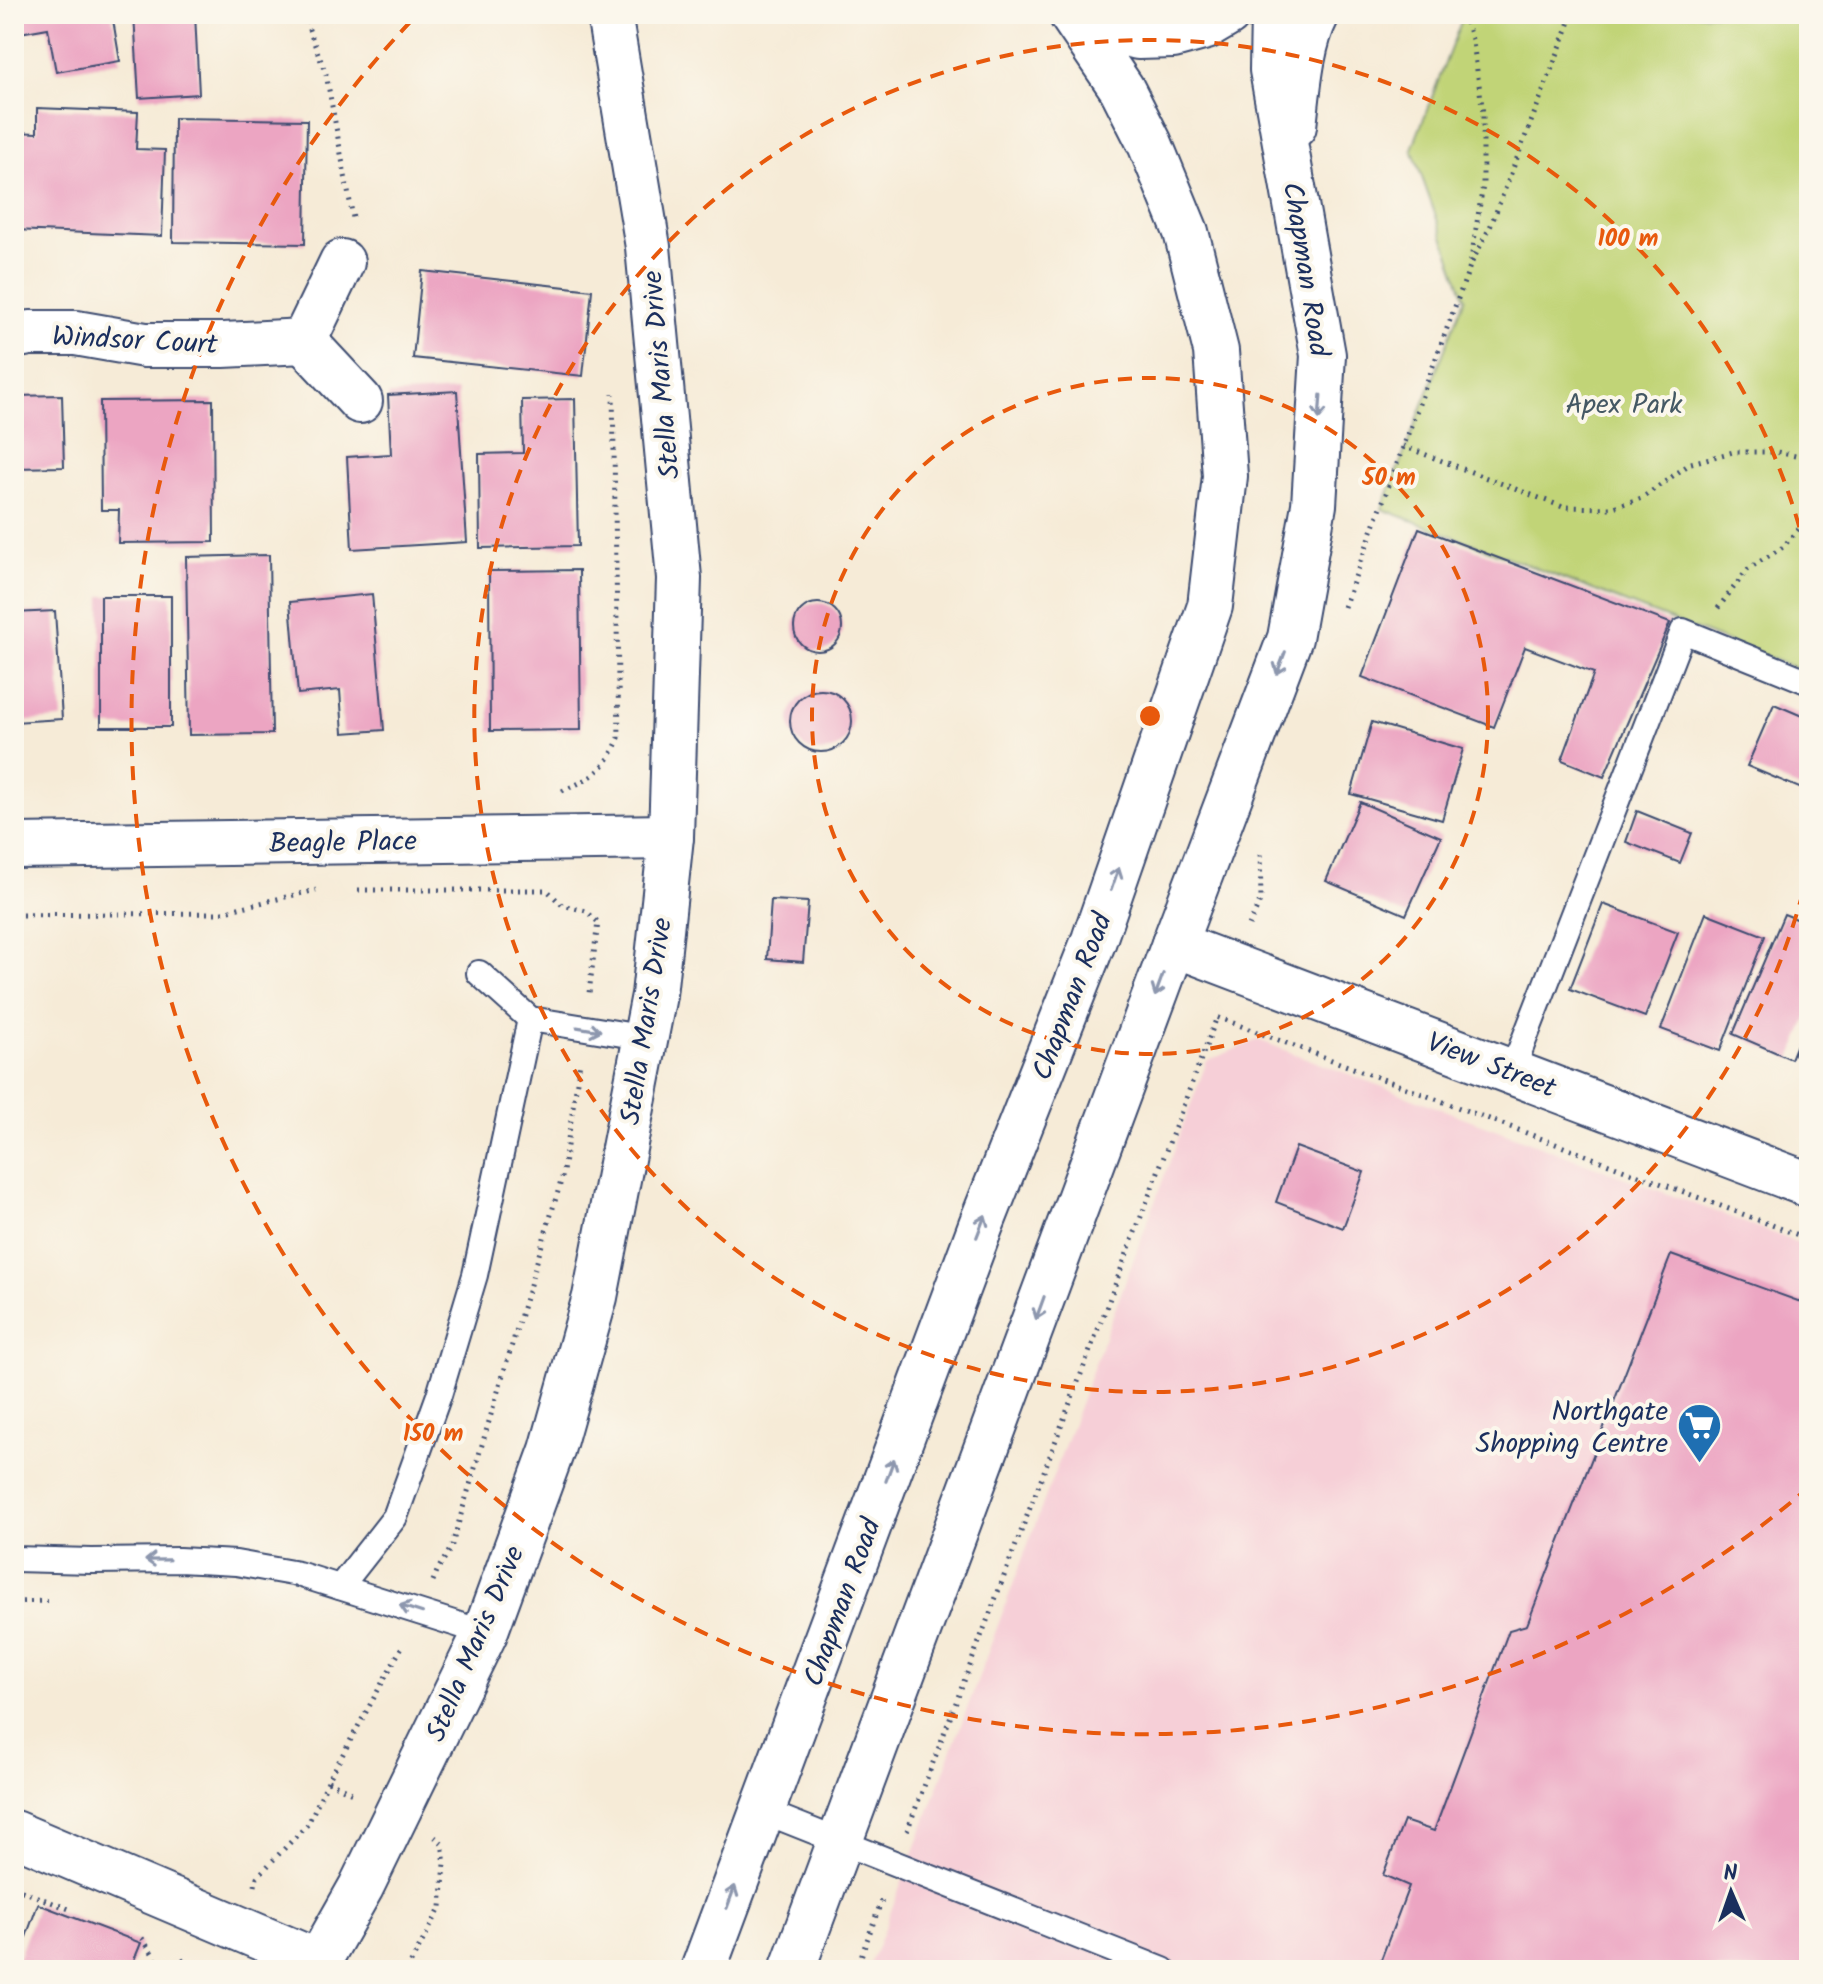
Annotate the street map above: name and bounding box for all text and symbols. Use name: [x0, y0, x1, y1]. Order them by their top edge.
street label: Chapman Road: [1269, 179, 1341, 361]
text: 100 m: [1598, 220, 1658, 259]
street label: Stella Maris Drive: [631, 268, 694, 481]
street label: Windsor Court: [51, 315, 220, 368]
park label: Apex Park: [1566, 383, 1683, 428]
one-way arrow: [1312, 393, 1327, 420]
text: 50 m: [1361, 459, 1416, 498]
one-way arrow: [1273, 650, 1287, 675]
centre of rings: [1136, 702, 1164, 730]
street label: Beagle Place: [269, 820, 418, 867]
one-way arrow: [1109, 867, 1124, 892]
street label: Chapman Road: [1021, 906, 1126, 1087]
street label: Stella Maris Drive: [609, 914, 686, 1128]
one-way arrow: [1151, 972, 1165, 997]
street label: View Street: [1420, 1021, 1563, 1112]
one-way arrow: [575, 1022, 601, 1037]
one-way arrow: [975, 1214, 989, 1239]
one-way arrow: [1032, 1295, 1046, 1319]
place label: Northgate Shopping Centre: [1476, 1390, 1668, 1467]
supermarket icon: Northgate Shopping Centre: [1675, 1402, 1723, 1465]
text: 150 m: [403, 1415, 463, 1454]
one-way arrow: [884, 1458, 898, 1483]
street label: Chapman Road: [792, 1511, 895, 1693]
street label: Stella Maris Drive: [415, 1539, 538, 1749]
one-way arrow: [144, 1552, 171, 1568]
one-way arrow: [398, 1601, 423, 1616]
north arrow: [1691, 1852, 1771, 1932]
text: N: [1723, 1857, 1738, 1892]
one-way arrow: [725, 1885, 739, 1910]

